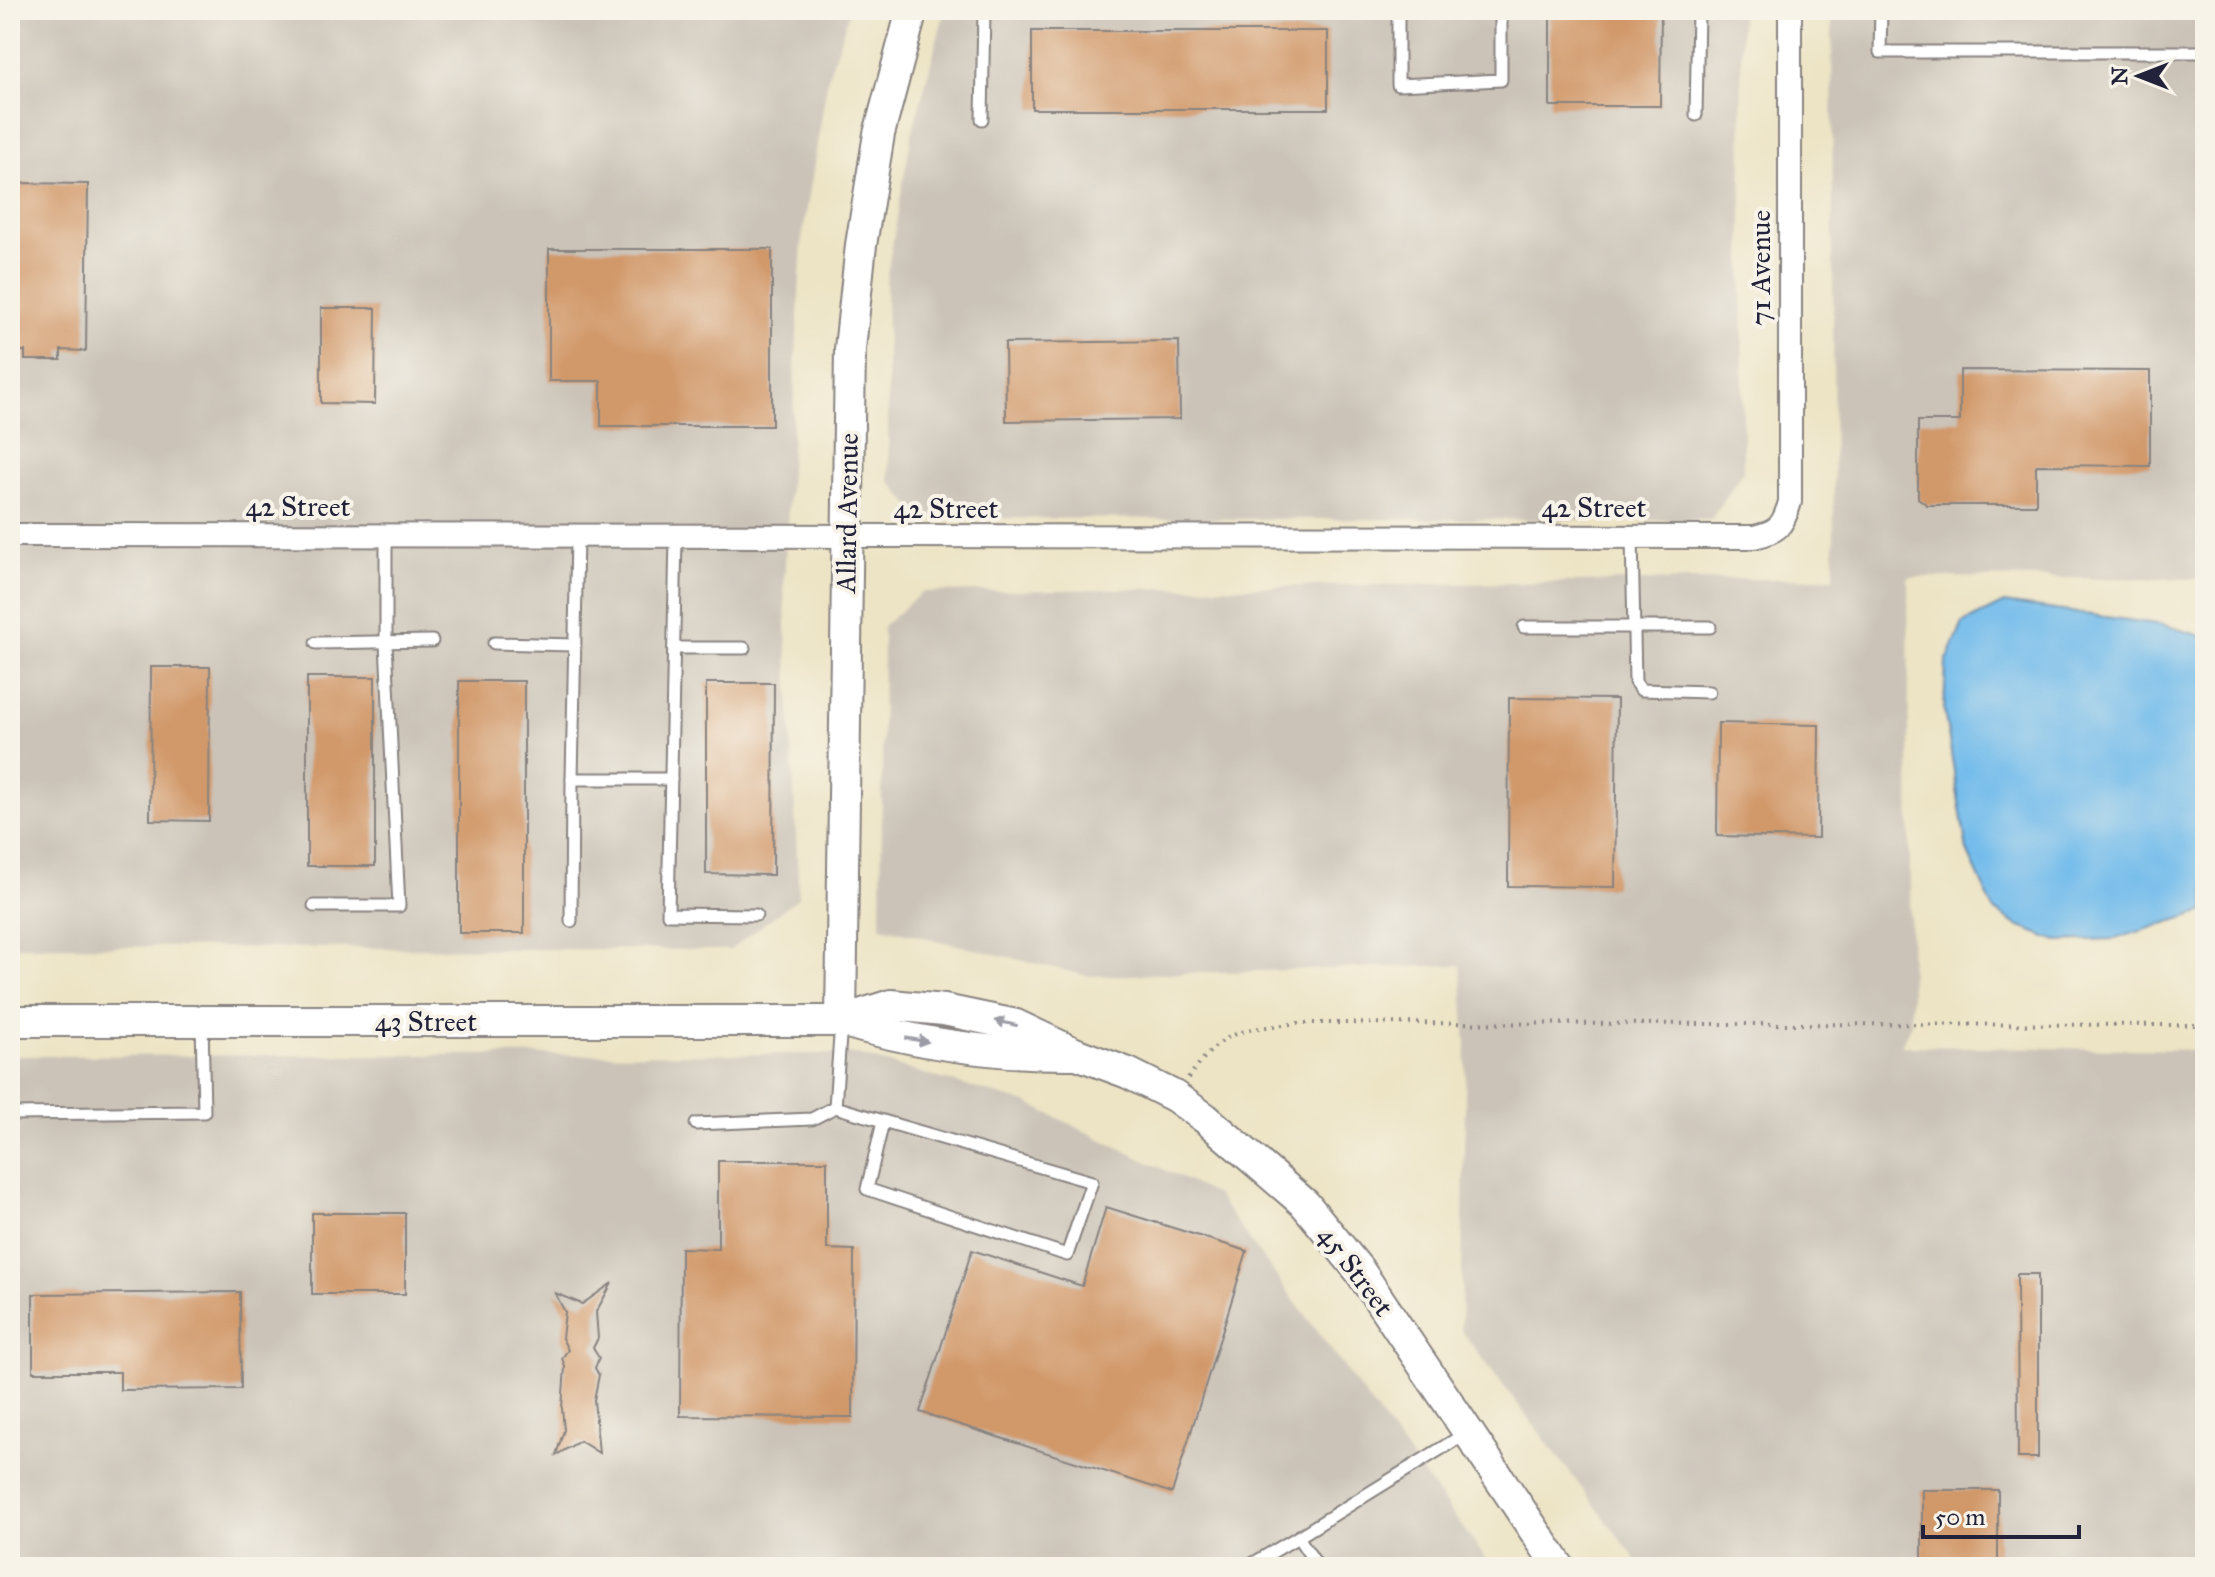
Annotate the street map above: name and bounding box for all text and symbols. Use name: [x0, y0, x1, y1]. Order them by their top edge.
north arrow: [2099, 36, 2179, 116]
text: N: [2106, 66, 2133, 85]
street label: 71 Avenue: [1743, 210, 1778, 326]
street label: Allard Avenue: [828, 433, 866, 594]
street label: 42 Street: [246, 489, 351, 524]
street label: 42 Street: [1542, 490, 1647, 525]
street label: 42 Street: [894, 491, 999, 526]
street label: 43 Street: [375, 1004, 477, 1039]
one-way arrow: [993, 1016, 1018, 1029]
one-way arrow: [905, 1034, 930, 1046]
street label: 45 Street: [1311, 1219, 1401, 1323]
scale bar: [1923, 1489, 2079, 1539]
text: 50 m: [1935, 1502, 1985, 1532]

